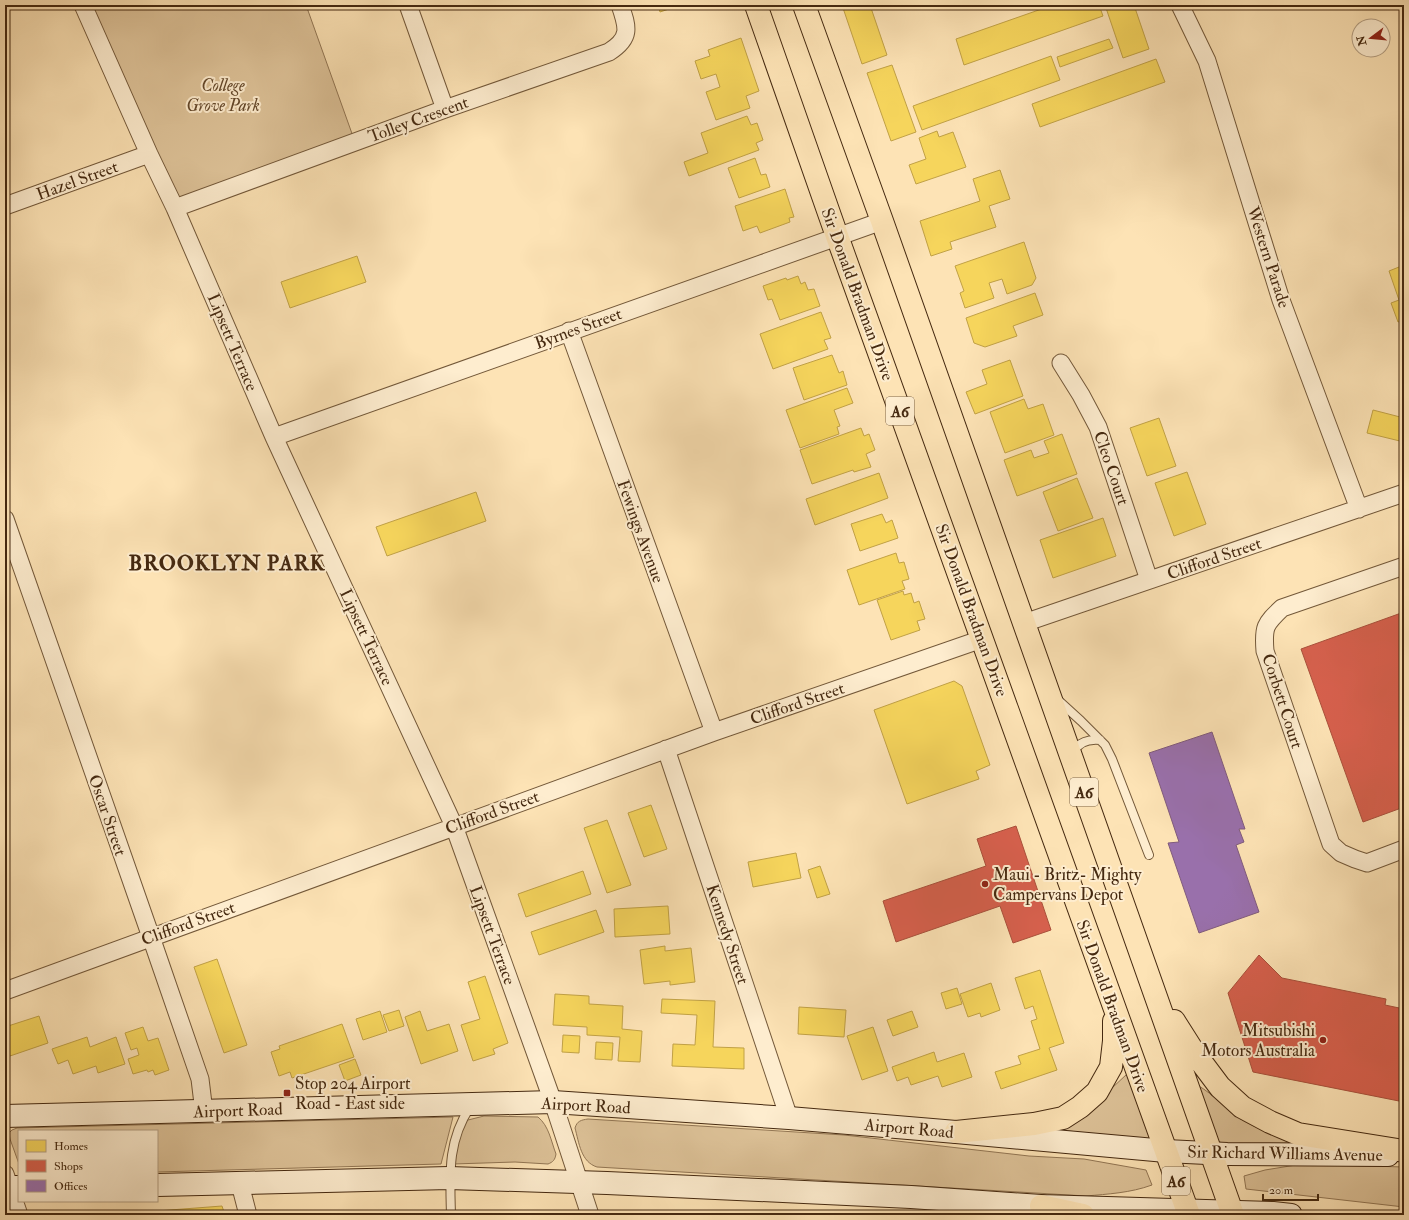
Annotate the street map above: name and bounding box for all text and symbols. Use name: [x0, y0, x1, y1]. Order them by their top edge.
north arrow: [1351, 18, 1391, 58]
text: N: [1354, 33, 1370, 48]
park label: College Grove Park: [186, 75, 260, 116]
street label: Tolley Crescent: [365, 91, 472, 148]
street label: Hazel Street: [34, 156, 121, 205]
street label: Western Parade: [1242, 203, 1295, 310]
street label: Sir Donald Bradman Drive: [817, 205, 899, 383]
street label: Lipsett Terrace: [202, 290, 263, 395]
street label: Byrnes Street: [532, 303, 625, 355]
road number: A6: [886, 397, 914, 425]
street label: Cleo Court: [1089, 428, 1134, 508]
street label: Fewings Avenue: [612, 477, 669, 586]
street label: Sir Donald Bradman Drive: [931, 521, 1013, 699]
street label: Clifford Street: [1164, 532, 1265, 584]
district label: BROOKLYN PARK: [129, 550, 326, 577]
street label: Lipsett Terrace: [334, 586, 398, 689]
street label: Corbett Court: [1257, 651, 1308, 752]
street label: Clifford Street: [747, 677, 848, 729]
street label: Oscar Street: [84, 772, 131, 859]
road number: A6: [1070, 778, 1098, 806]
street label: Clifford Street: [442, 786, 542, 839]
place label: Maui - Britz- Mighty Campervans Depot: [993, 864, 1142, 906]
marker: Maui - Britz- Mighty Campervans Depot: [980, 879, 990, 889]
street label: Kennedy Street: [701, 882, 754, 988]
street label: Lipsett Terrace: [464, 883, 520, 988]
street label: Clifford Street: [138, 897, 238, 950]
street label: Sir Donald Bradman Drive: [1072, 917, 1154, 1095]
place label: Mitsubishi Motors Australia: [1201, 1020, 1316, 1061]
marker: Mitsubishi Motors Australia: [1318, 1035, 1328, 1045]
place label: Stop 204 Airport Road - East side: [295, 1073, 411, 1114]
marker: Stop 204 Airport Road - East side: [282, 1088, 292, 1098]
street label: Airport Road: [540, 1093, 632, 1119]
street label: Airport Road: [192, 1098, 284, 1124]
street label: Airport Road: [862, 1114, 955, 1144]
legend: [18, 1130, 158, 1202]
text: Homes: [54, 1139, 88, 1154]
street label: Sir Richard Williams Avenue: [1187, 1141, 1383, 1166]
text: Shops: [54, 1159, 83, 1174]
road number: A6: [1162, 1167, 1190, 1195]
scale bar: [1263, 1176, 1318, 1202]
text: Offices: [54, 1179, 87, 1194]
text: 20 m: [1269, 1183, 1294, 1198]

